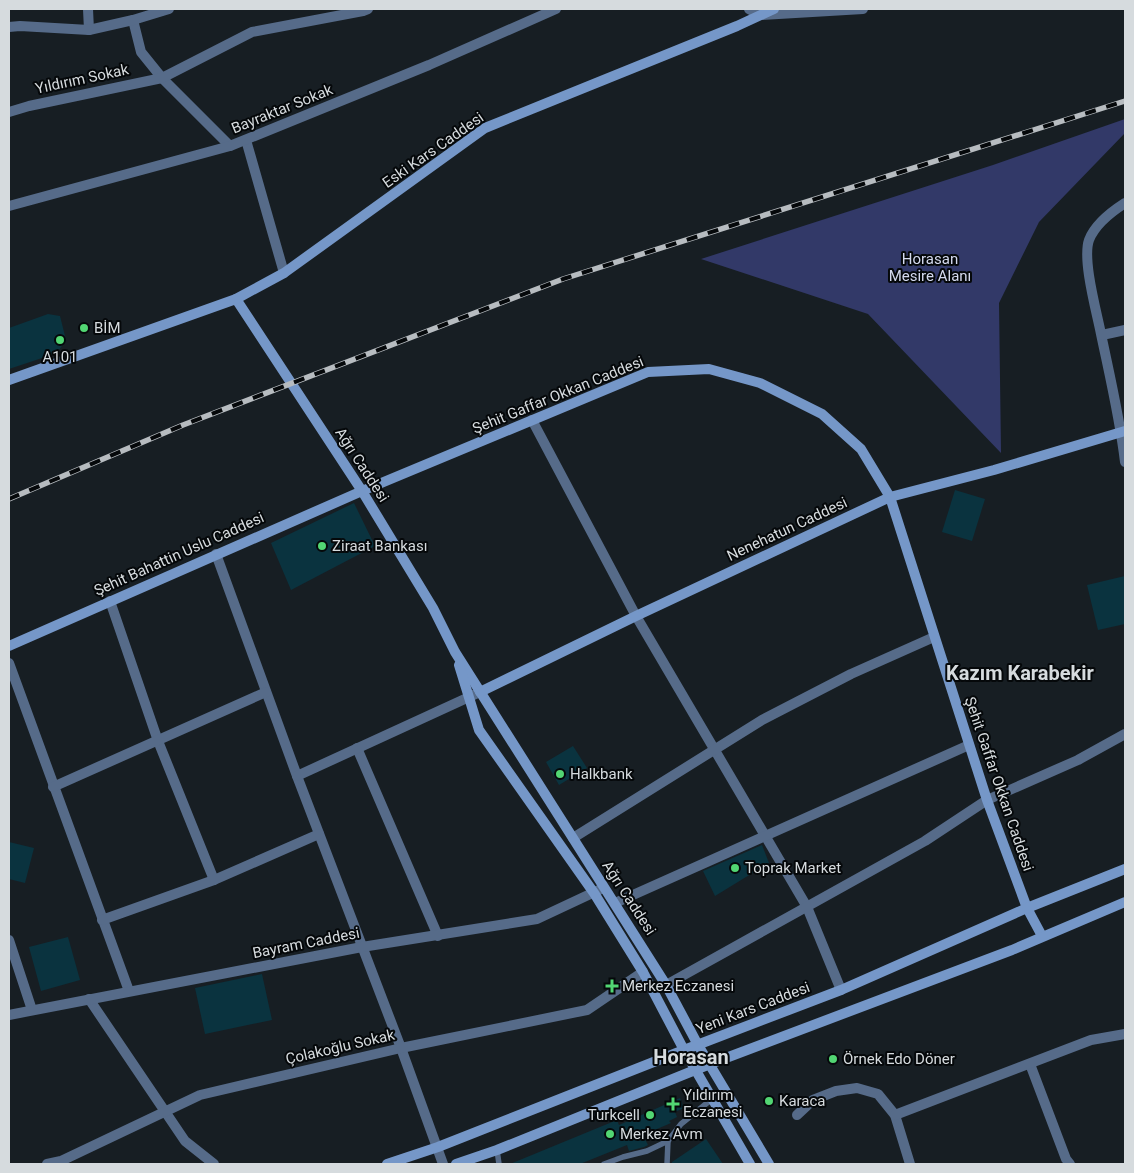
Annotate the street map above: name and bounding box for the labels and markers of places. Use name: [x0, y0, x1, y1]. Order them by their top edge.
place label: BİM: [94, 319, 121, 337]
marker: BİM: [78, 322, 90, 334]
marker: A101: [54, 334, 66, 346]
place label: A101: [42, 348, 78, 366]
place label: Ziraat Bankası: [332, 537, 427, 555]
marker: Ziraat Bankası: [316, 540, 328, 552]
place label: Halkbank: [570, 765, 633, 783]
marker: Halkbank: [554, 768, 566, 780]
place label: Toprak Market: [745, 859, 841, 877]
marker: Toprak Market: [729, 862, 741, 874]
place label: Merkez Eczanesi: [622, 977, 734, 995]
marker: Merkez Eczanesi: [606, 980, 618, 992]
place label: Örnek Edo Döner: [843, 1050, 955, 1068]
marker: Örnek Edo Döner: [827, 1053, 839, 1065]
place label: Yıldırım Eczanesi: [683, 1086, 742, 1121]
place label: Karaca: [779, 1092, 826, 1110]
marker: Karaca: [763, 1095, 775, 1107]
marker: Yıldırım Eczanesi: [667, 1098, 679, 1110]
place label: Turkcell: [588, 1106, 640, 1124]
marker: Turkcell: [644, 1109, 656, 1121]
place label: Merkez Avm: [620, 1125, 703, 1143]
marker: Merkez Avm: [604, 1128, 616, 1140]

